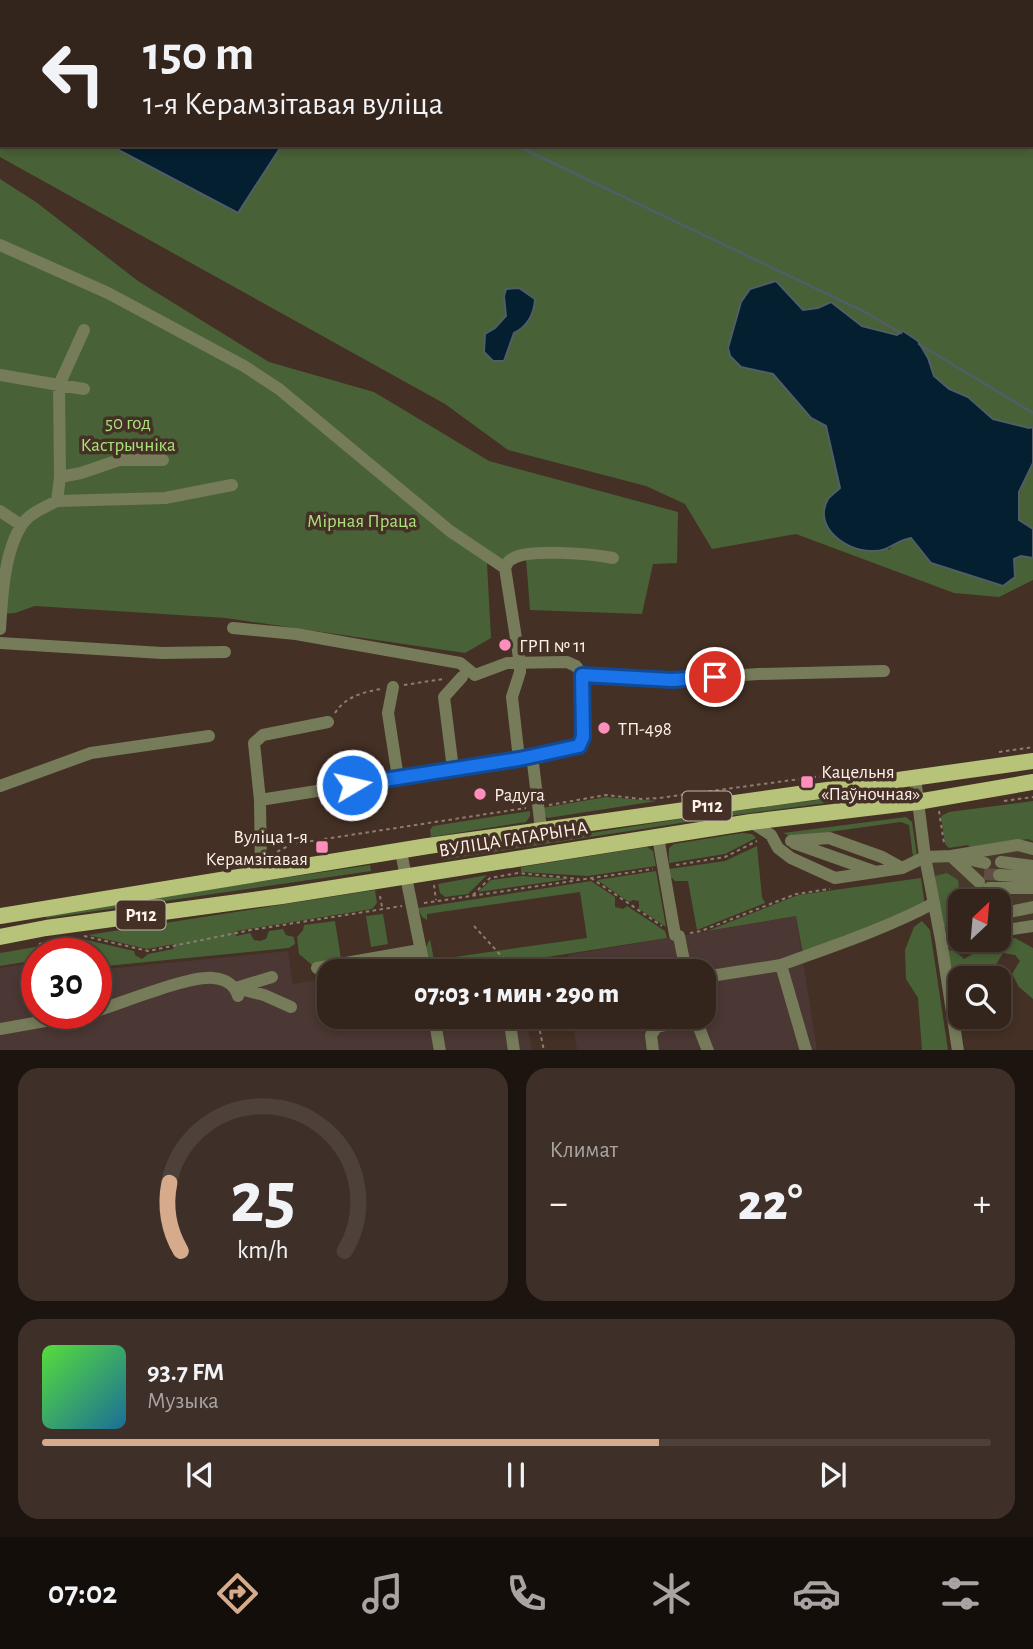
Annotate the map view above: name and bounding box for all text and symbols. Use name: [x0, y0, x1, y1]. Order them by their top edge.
icon: left: [28, 28, 119, 119]
text: 150 m: [143, 30, 254, 79]
text: 1-я Керамзітавая вуліца: [143, 88, 443, 120]
park label: 50 год Кастрычніка: [80, 414, 176, 455]
park label: Мірная Праца: [307, 512, 417, 531]
marker: ГРП № 11: [497, 637, 513, 653]
place label: ГРП № 11: [519, 637, 586, 656]
pin: [685, 647, 745, 707]
icon: arrive: [696, 658, 734, 696]
marker: ТП-498: [596, 720, 612, 736]
place label: ТП-498: [618, 720, 672, 739]
position arrow: [315, 748, 389, 822]
place label: Кацельня «Паўночная»: [821, 763, 920, 804]
marker: Кацельня «Паўночная»: [799, 774, 815, 790]
marker: Радуга: [472, 786, 488, 802]
place label: Радуга: [494, 786, 545, 805]
road number: Р112: [682, 792, 732, 820]
street label: ВУЛІЦА ГАГАРЫНА: [437, 818, 589, 861]
place label: Вуліца 1-я Керамзітавая: [206, 828, 308, 869]
marker: Вуліца 1-я Керамзітавая: [314, 839, 330, 855]
north arrow: [948, 889, 1012, 952]
map controls: [948, 889, 1011, 1029]
road number: Р112: [116, 900, 166, 930]
speed limit sign: 30: [21, 938, 112, 1029]
button: search: [948, 966, 1011, 1029]
text: 07:03 · 1 мин · 290 m: [414, 981, 619, 1007]
text: Климат: [550, 1139, 618, 1162]
text: 25: [230, 1163, 296, 1236]
text: 22°: [738, 1177, 803, 1229]
text: −: [550, 1185, 568, 1223]
text: +: [973, 1185, 991, 1223]
text: km/h: [237, 1237, 289, 1262]
text: 93.7 FM: [147, 1359, 224, 1385]
text: Музыка: [147, 1390, 219, 1413]
icon: previous: [181, 1456, 219, 1494]
icon: pause: [497, 1456, 535, 1494]
icon: next: [814, 1456, 852, 1494]
icon: directions: [213, 1569, 262, 1618]
icon: music: [358, 1569, 407, 1618]
icon: phone: [502, 1569, 551, 1618]
icon: climate: [647, 1569, 696, 1618]
icon: car: [792, 1569, 841, 1618]
icon: filters: [936, 1569, 985, 1618]
text: 07:02: [48, 1577, 117, 1609]

